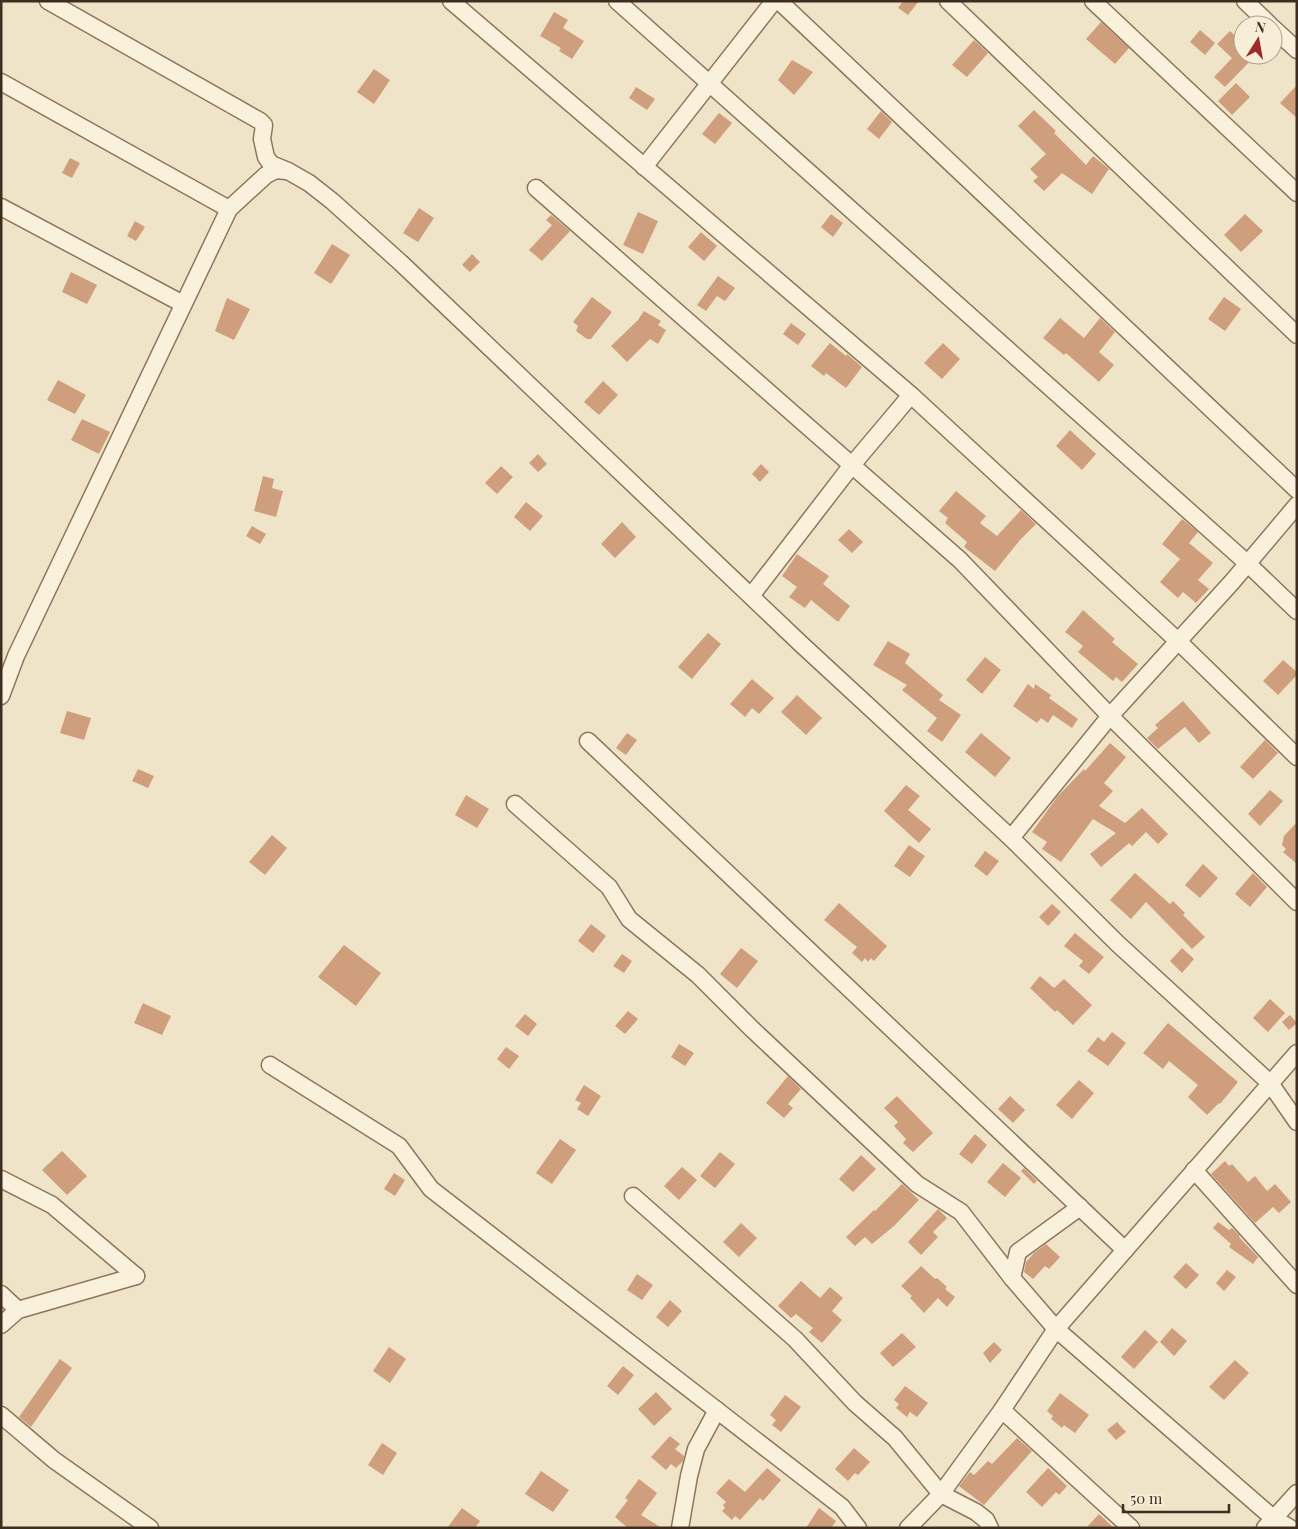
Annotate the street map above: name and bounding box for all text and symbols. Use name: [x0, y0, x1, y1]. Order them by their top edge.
north arrow: [1233, 15, 1283, 65]
text: N: [1254, 16, 1267, 37]
scale bar: [1123, 1482, 1229, 1514]
text: 50 m: [1130, 1488, 1163, 1508]

